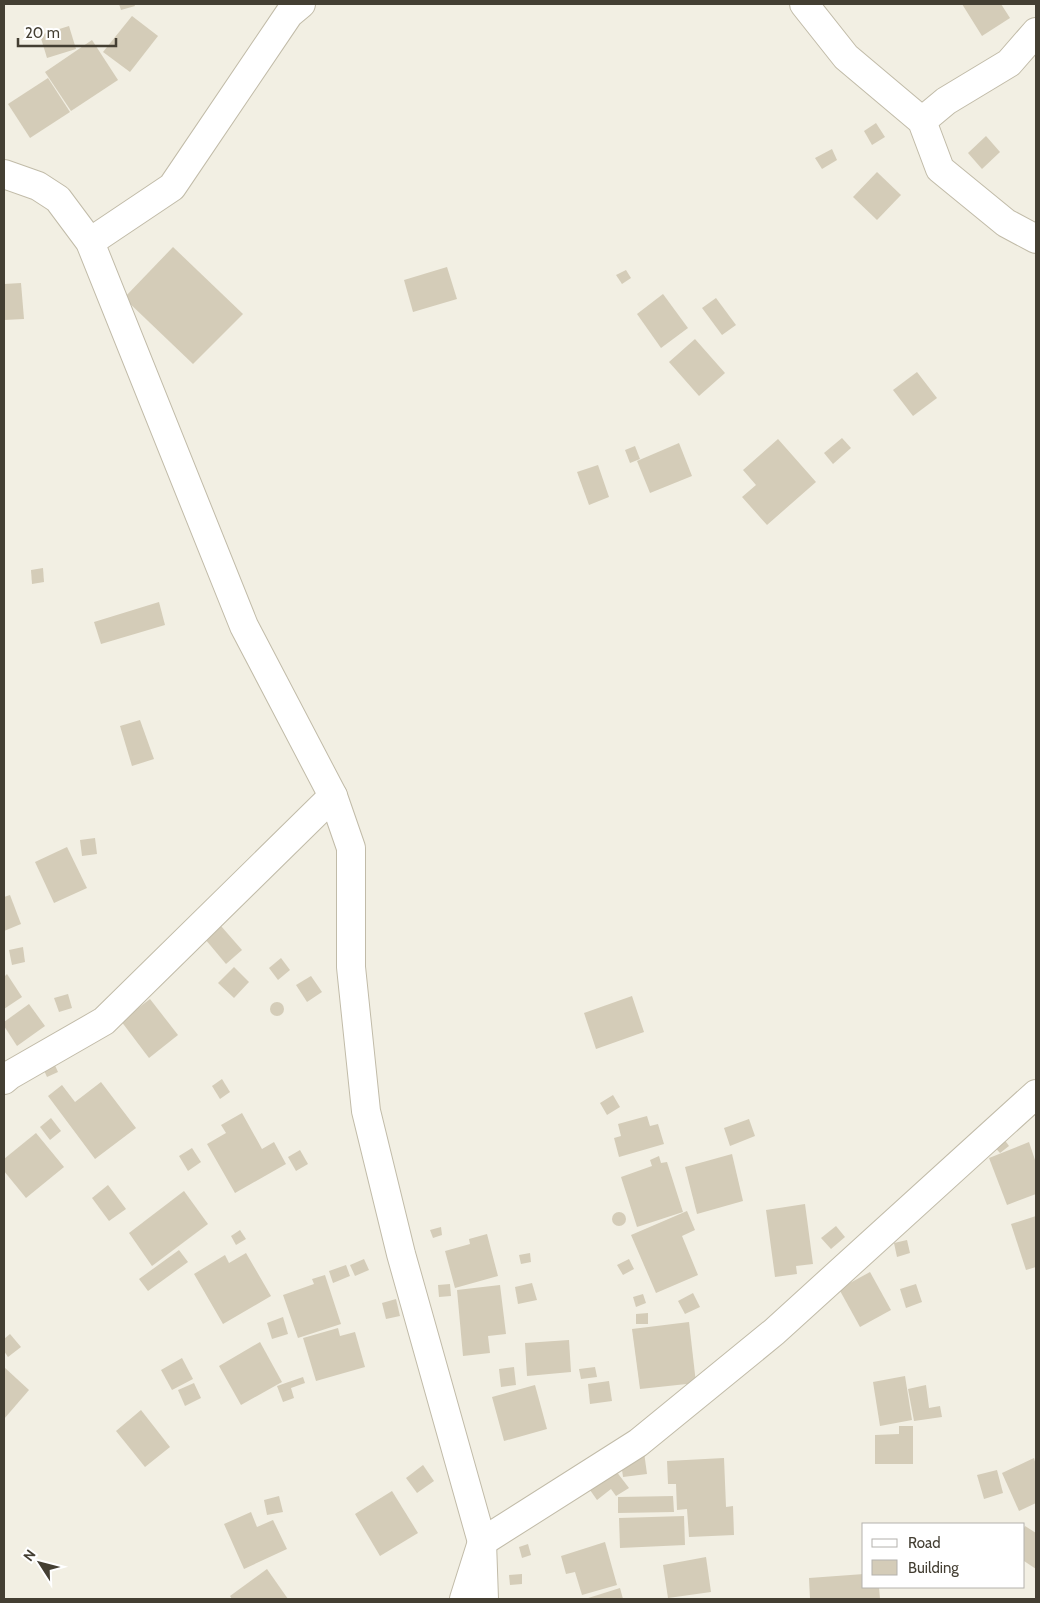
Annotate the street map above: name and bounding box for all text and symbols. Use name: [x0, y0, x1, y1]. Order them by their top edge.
scale bar: [18, 15, 115, 47]
text: 20 m: [25, 24, 60, 42]
legend: [862, 1523, 1025, 1588]
text: Road: [908, 1534, 941, 1552]
north arrow: [15, 1538, 65, 1588]
text: N: [19, 1546, 40, 1565]
text: Building: [908, 1559, 959, 1577]

